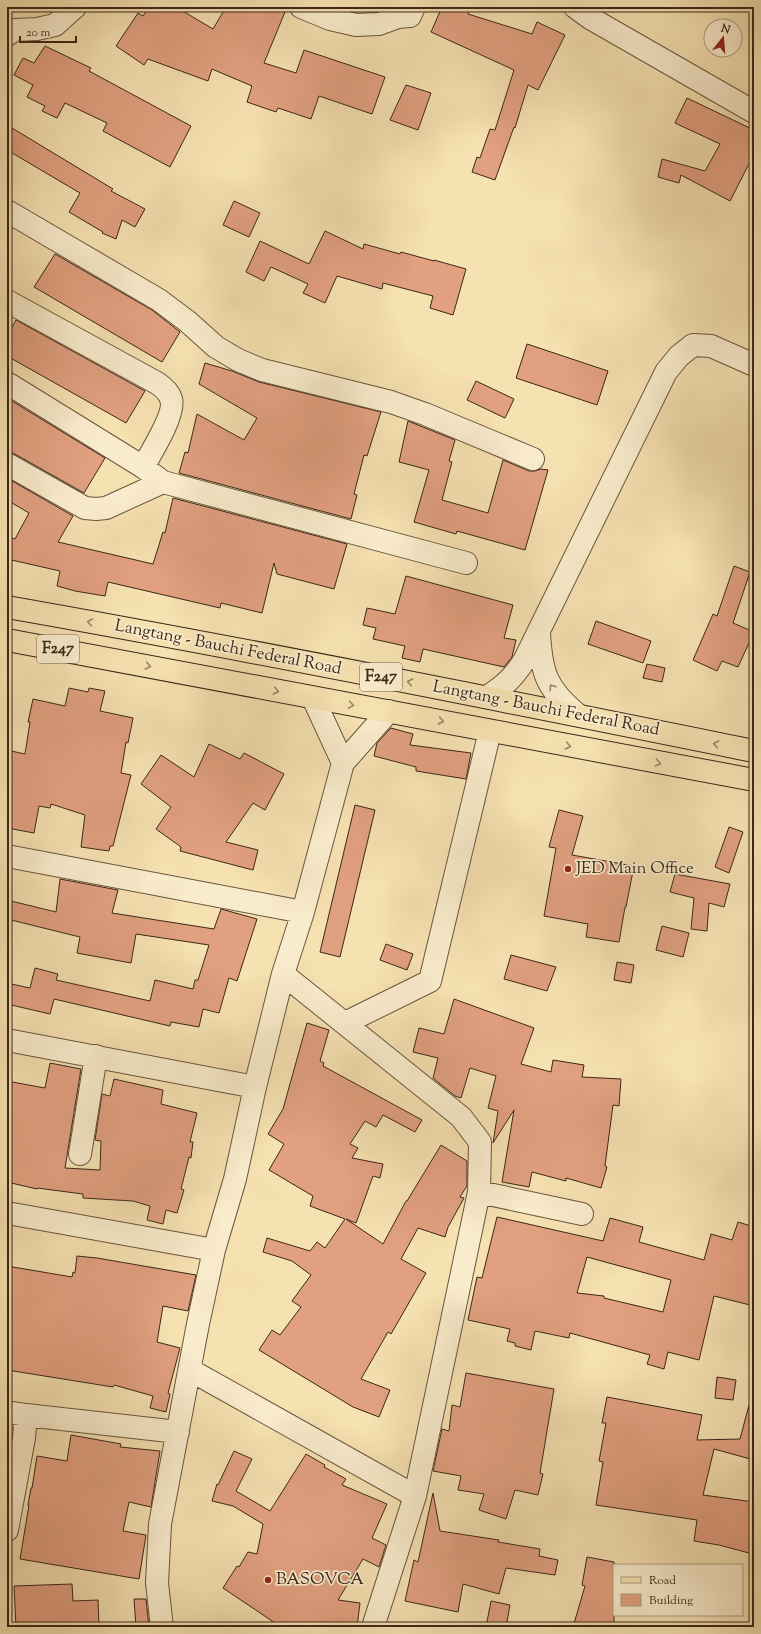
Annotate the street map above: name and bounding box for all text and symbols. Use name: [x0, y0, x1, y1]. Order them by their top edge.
scale bar: [20, 18, 76, 44]
north arrow: [703, 18, 743, 58]
text: N: [718, 20, 732, 38]
text: 20 m: [26, 24, 51, 42]
street label: Langtang - Bauchi Federal Road: [113, 614, 344, 682]
one-way arrow: [86, 618, 93, 627]
road number: F247: [37, 635, 79, 663]
one-way arrow: [145, 662, 151, 670]
road number: F247: [360, 663, 402, 691]
street label: Langtang - Bauchi Federal Road: [431, 675, 662, 743]
one-way arrow: [407, 678, 413, 687]
one-way arrow: [549, 684, 557, 691]
one-way arrow: [273, 686, 279, 694]
one-way arrow: [348, 700, 354, 708]
one-way arrow: [438, 716, 444, 725]
one-way arrow: [713, 740, 719, 748]
one-way arrow: [565, 741, 572, 749]
one-way arrow: [655, 758, 661, 766]
place label: JED Main Office: [575, 857, 694, 881]
marker: JED Main Office: [563, 864, 573, 874]
legend: [613, 1564, 743, 1616]
place label: BASOVCA: [276, 1568, 364, 1592]
text: Road: [649, 1572, 676, 1590]
marker: BASOVCA: [263, 1575, 273, 1585]
text: Building: [649, 1592, 693, 1610]

